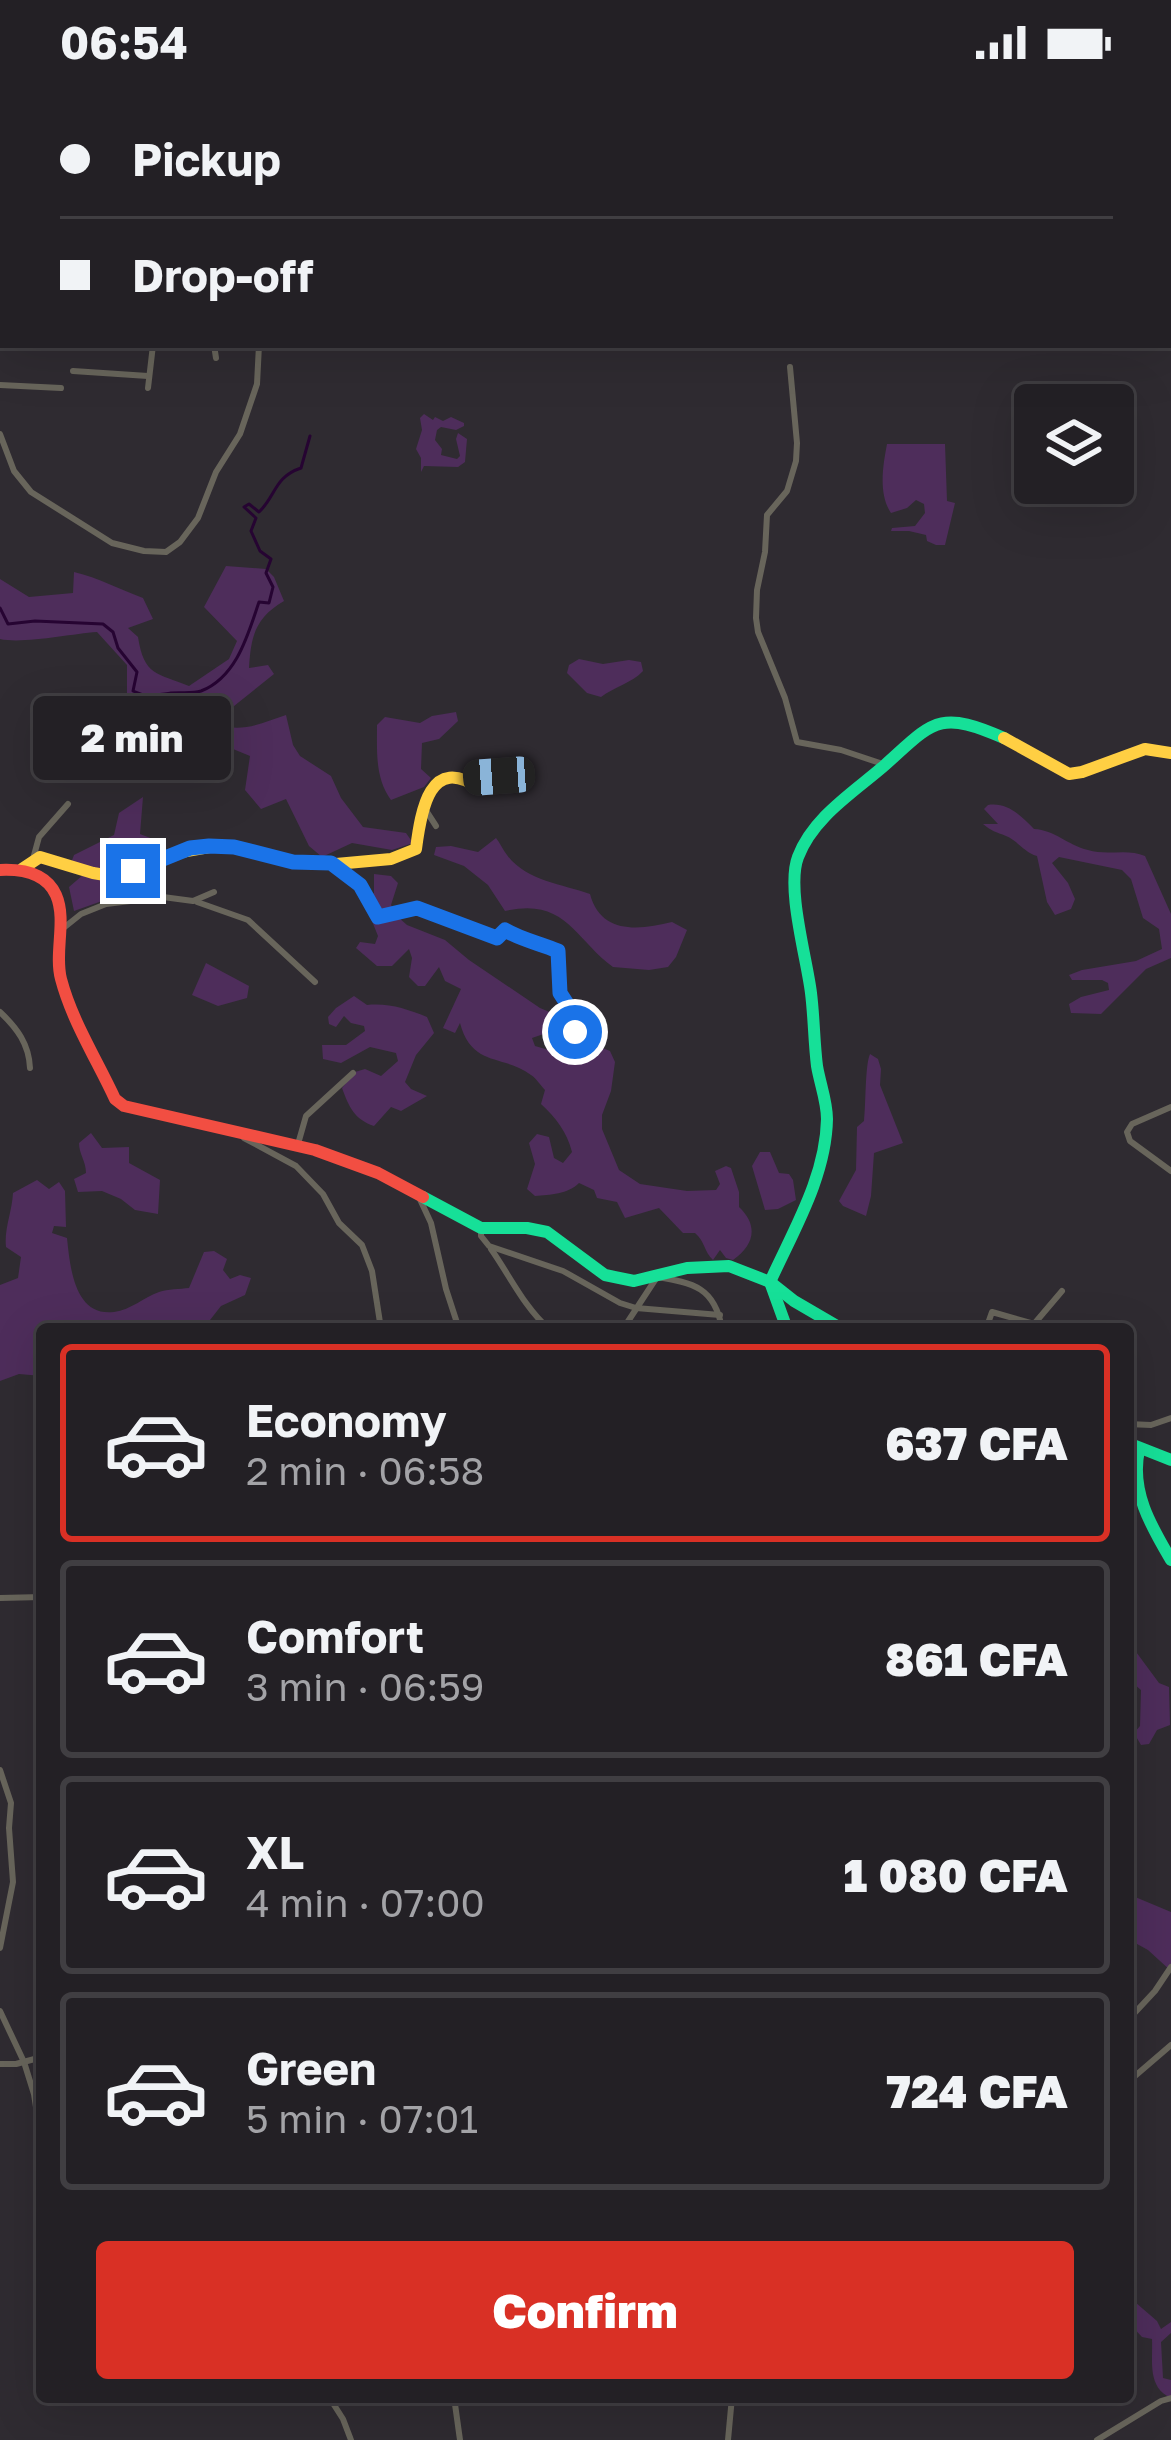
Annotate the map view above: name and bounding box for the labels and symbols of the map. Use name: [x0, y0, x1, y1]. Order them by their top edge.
callout: 2 min: [34, 697, 232, 781]
car: [462, 756, 536, 796]
route end: [106, 844, 160, 898]
route start: [548, 1005, 602, 1059]

